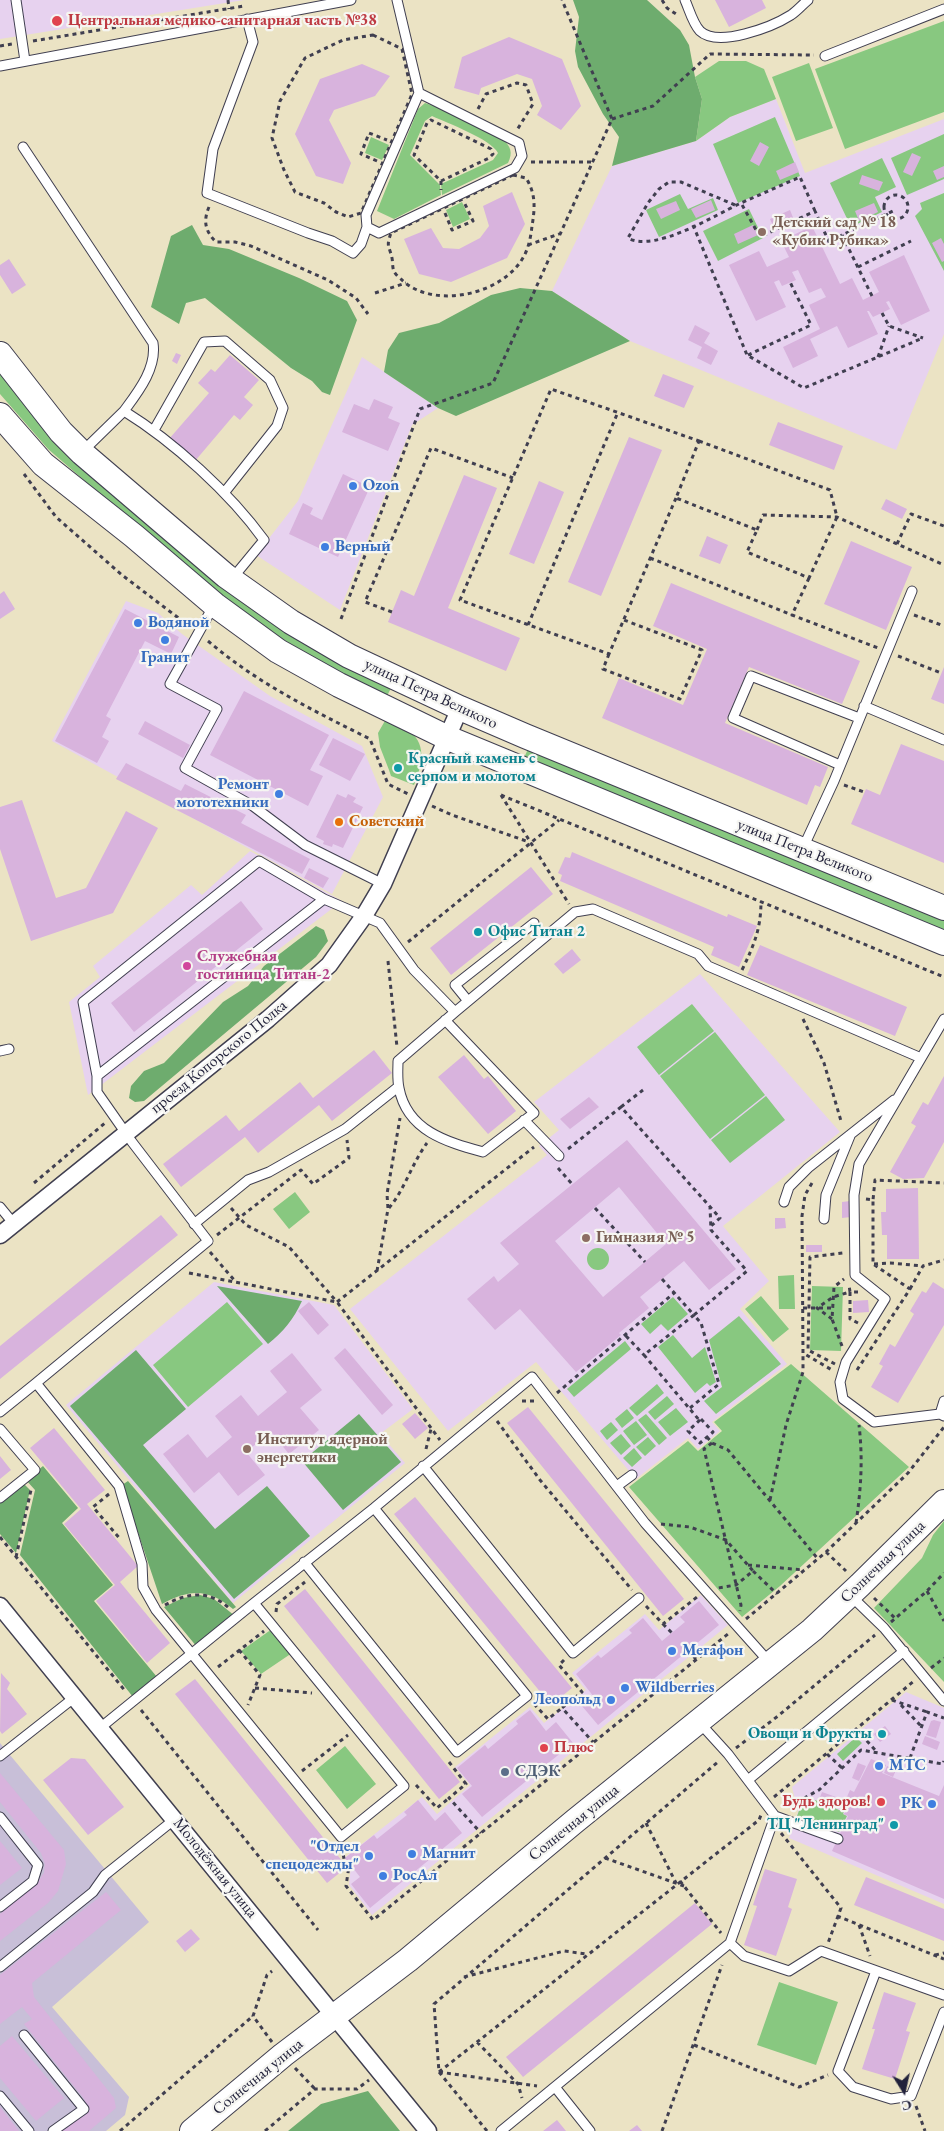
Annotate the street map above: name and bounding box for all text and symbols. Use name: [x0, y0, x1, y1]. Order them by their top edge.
place label: Центральная медико-санитарная часть №38: [68, 11, 377, 31]
marker: Центральная медико-санитарная часть №38: [50, 14, 64, 28]
place label: Детский сад № 18 «Кубик Рубика»: [772, 213, 896, 251]
marker: Детский сад № 18 «Кубик Рубика»: [756, 226, 768, 238]
place label: Ozon: [363, 476, 399, 496]
marker: Ozon: [347, 480, 359, 492]
place label: Верный: [335, 537, 391, 557]
marker: Верный: [319, 541, 331, 553]
place label: Водяной: [148, 613, 209, 633]
marker: Водяной: [132, 617, 144, 629]
marker: Гранит: [159, 634, 171, 646]
place label: Гранит: [141, 648, 189, 668]
street label: улица Петра Великого: [361, 655, 501, 733]
place label: Красный камень с серпом и молотом: [408, 749, 536, 787]
marker: Красный камень с серпом и молотом: [392, 762, 404, 774]
place label: Ремонт мототехники: [176, 775, 269, 813]
marker: Ремонт мототехники: [273, 788, 285, 800]
place label: Советский: [349, 812, 424, 832]
street label: улица Петра Великого: [734, 815, 876, 887]
marker: Советский: [333, 816, 345, 828]
place label: Офис Титан 2: [488, 922, 585, 942]
marker: Офис Титан 2: [472, 926, 484, 938]
place label: Служебная гостиница Титан-2: [197, 947, 330, 985]
marker: Служебная гостиница Титан-2: [181, 960, 193, 972]
street label: проезд Копорского Полка: [147, 996, 291, 1118]
place label: Гимназия № 5: [596, 1228, 695, 1248]
marker: Гимназия № 5: [580, 1232, 592, 1244]
place label: Институт ядерной энергетики: [257, 1430, 388, 1468]
marker: Институт ядерной энергетики: [241, 1443, 253, 1455]
street label: Солнечная улица: [836, 1517, 930, 1607]
place label: Мегафон: [682, 1641, 743, 1661]
marker: Мегафон: [666, 1645, 678, 1657]
place label: Wildberries: [635, 1678, 714, 1698]
marker: Wildberries: [619, 1682, 631, 1694]
place label: Леопольд: [533, 1690, 601, 1710]
marker: Леопольд: [605, 1694, 617, 1706]
place label: Овощи и Фрукты: [748, 1724, 872, 1744]
marker: Овощи и Фрукты: [876, 1728, 888, 1740]
place label: Плюс: [554, 1738, 594, 1758]
marker: Плюс: [538, 1742, 550, 1754]
place label: МТС: [889, 1756, 926, 1776]
marker: МТС: [873, 1760, 885, 1772]
place label: СДЭК: [515, 1762, 559, 1782]
marker: СДЭК: [499, 1766, 511, 1778]
street label: Солнечная улица: [525, 1781, 623, 1865]
place label: Будь здоров!: [782, 1792, 871, 1812]
place label: РК: [901, 1794, 922, 1814]
marker: Будь здоров!: [875, 1796, 887, 1808]
marker: РК: [926, 1798, 938, 1810]
street label: Молодёжная улица: [169, 1814, 261, 1922]
place label: ТЦ "Ленинград": [767, 1815, 884, 1835]
marker: ТЦ "Ленинград": [888, 1819, 900, 1831]
place label: "Отдел спецодежды": [266, 1837, 359, 1875]
place label: Магнит: [422, 1844, 476, 1864]
marker: Магнит: [406, 1848, 418, 1860]
marker: "Отдел спецодежды": [363, 1850, 375, 1862]
place label: РосАл: [393, 1866, 437, 1886]
marker: РосАл: [377, 1870, 389, 1882]
street label: Солнечная улица: [209, 2035, 307, 2119]
north arrow: [879, 2066, 929, 2116]
text: С: [900, 2096, 913, 2115]

